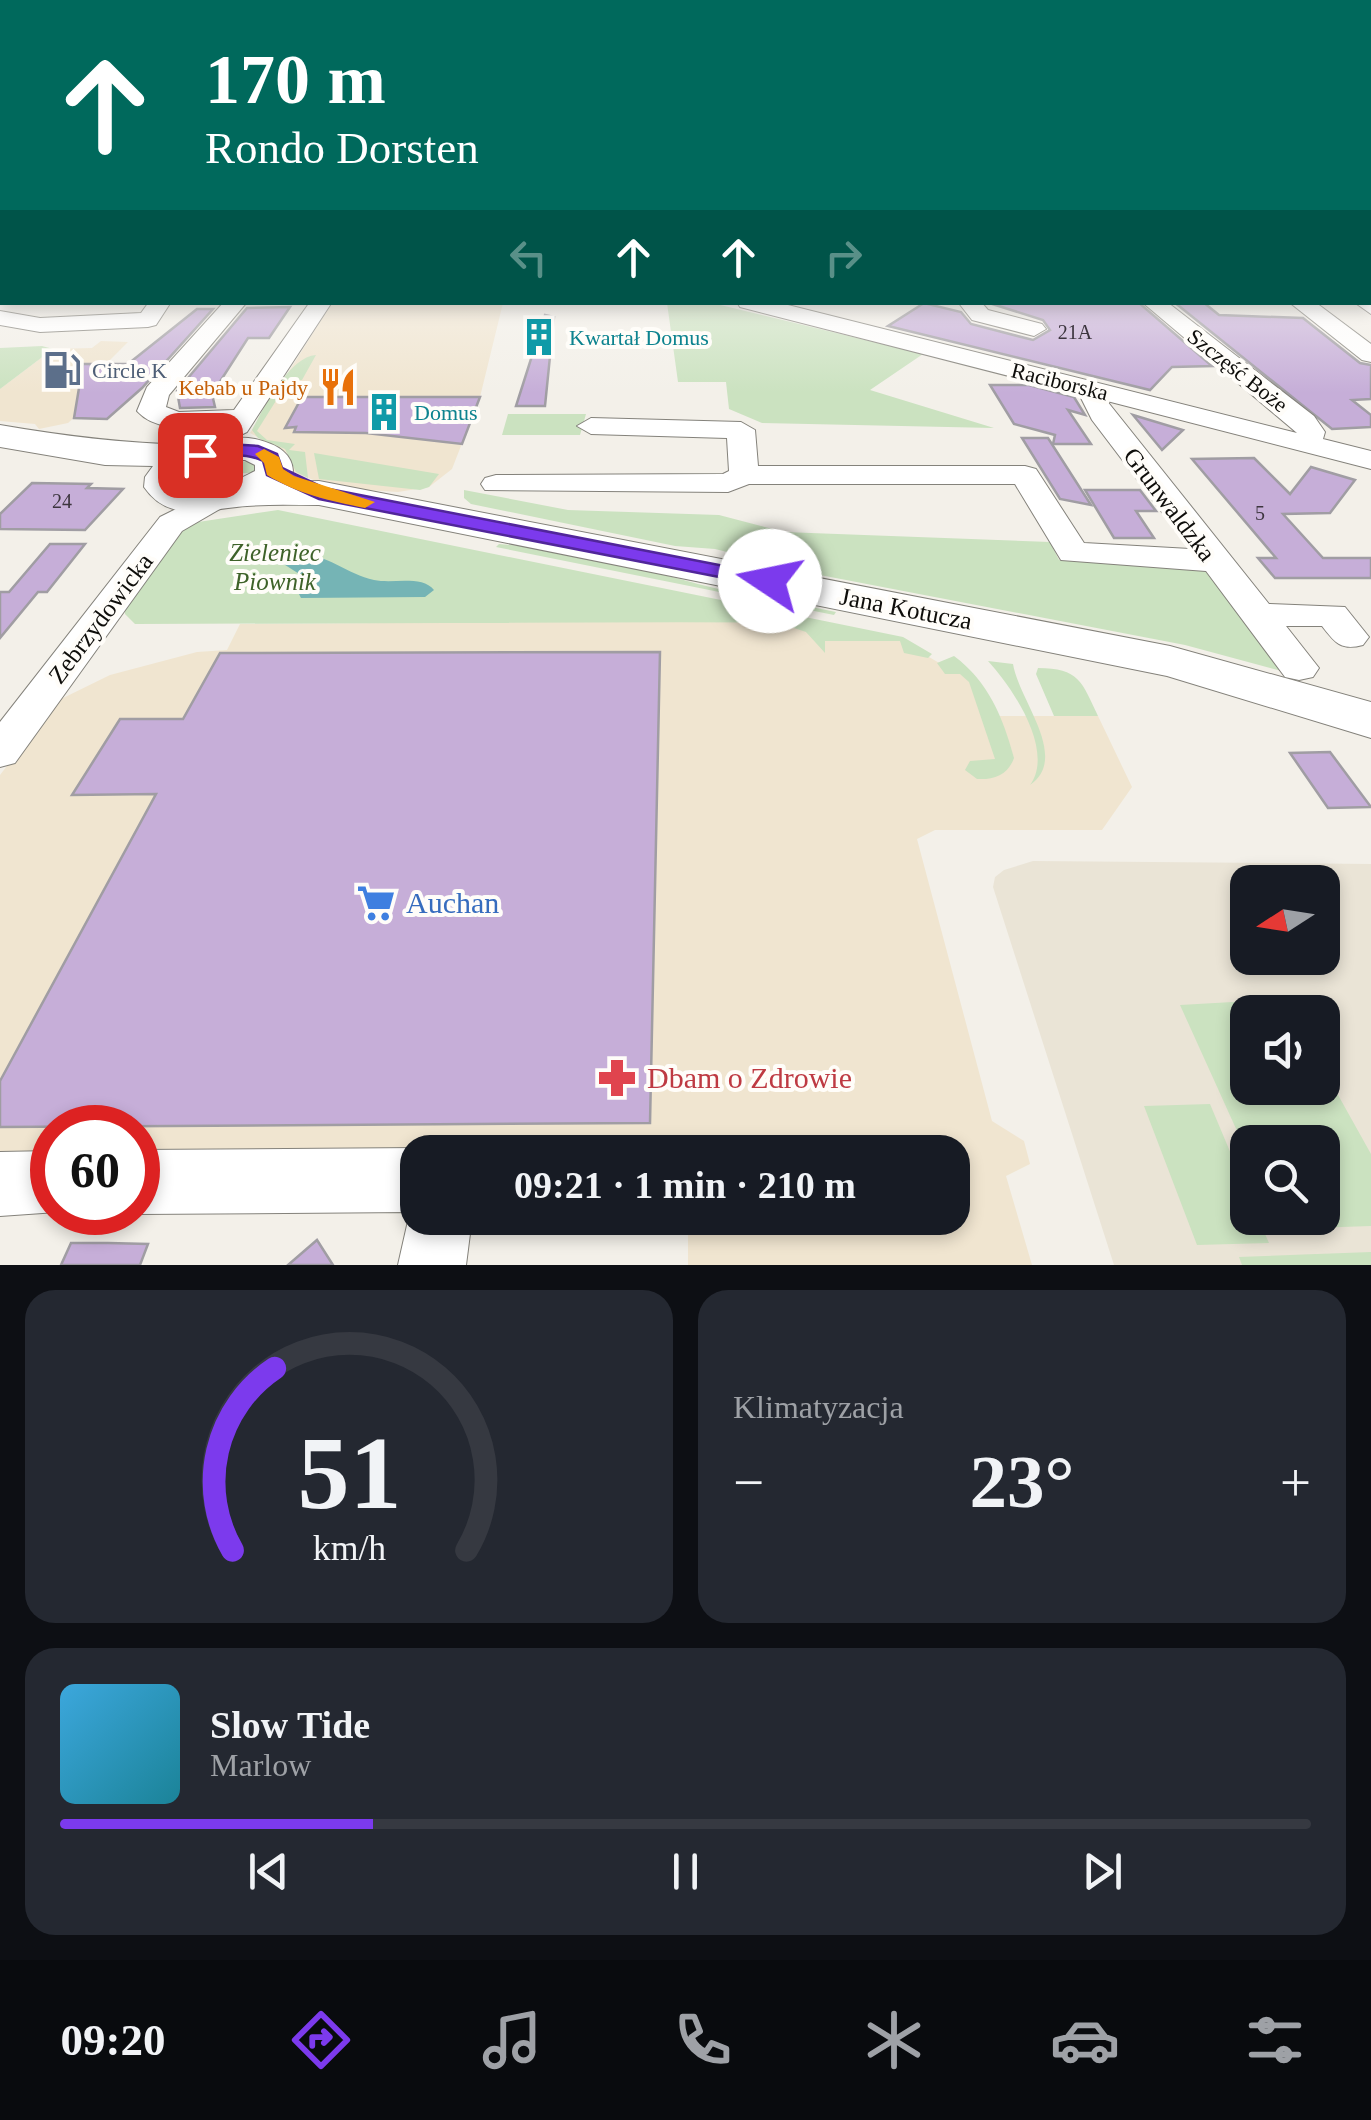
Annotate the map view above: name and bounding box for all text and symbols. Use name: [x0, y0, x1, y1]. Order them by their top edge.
icon: ahead: [40, 40, 170, 170]
text: 170 m: [205, 41, 386, 118]
text: Rondo Dorsten: [205, 123, 479, 173]
icon: left: [501, 230, 556, 285]
icon: ahead: [606, 230, 661, 285]
icon: ahead: [711, 230, 766, 285]
icon: right: [816, 230, 871, 285]
building icon: Kwartał Domus: [518, 316, 560, 358]
house number: 21A: [1058, 321, 1093, 343]
street label: Szczęść Boże: [1183, 324, 1293, 417]
place label: Kwartał Domus: [569, 325, 709, 350]
fuel station icon: Circle K: [41, 349, 83, 391]
street label: Raciborska: [1009, 357, 1111, 406]
place label: Circle K: [92, 358, 167, 383]
restaurant icon: Kebab u Pajdy: [317, 366, 359, 408]
place label: Kebab u Pajdy: [178, 375, 308, 400]
building icon: Domus: [363, 391, 405, 433]
place label: Domus: [414, 400, 478, 425]
pin: [158, 413, 243, 498]
icon: arrive: [173, 428, 228, 483]
street label: Grunwaldzka: [1118, 442, 1221, 566]
house number: 24: [52, 490, 72, 512]
house number: 5: [1255, 502, 1265, 524]
position arrow: [718, 529, 822, 633]
park label: Zieleniec Piownik: [229, 539, 321, 595]
street label: Zebrzydowicka: [43, 548, 158, 689]
street label: Jana Kotucza: [838, 582, 974, 635]
north arrow: [1230, 865, 1340, 975]
map controls: [1230, 865, 1340, 1235]
supermarket icon: Auchan: [355, 882, 397, 924]
place label: Auchan: [406, 886, 499, 919]
button: sound: [1230, 995, 1340, 1105]
pharmacy icon: Dbam o Zdrowie: [596, 1057, 638, 1099]
place label: Dbam o Zdrowie: [647, 1061, 852, 1094]
speed limit sign: 60: [30, 1105, 160, 1235]
button: search: [1230, 1125, 1340, 1235]
text: 09:21 · 1 min · 210 m: [514, 1164, 856, 1206]
text: Klimatyzacja: [733, 1389, 904, 1425]
text: 51: [297, 1415, 401, 1530]
text: 23°: [970, 1440, 1075, 1523]
text: −: [733, 1452, 764, 1513]
text: +: [1280, 1452, 1311, 1513]
text: km/h: [312, 1528, 386, 1568]
text: Slow Tide: [210, 1704, 370, 1746]
text: Marlow: [210, 1747, 311, 1783]
icon: previous: [241, 1844, 296, 1899]
icon: pause: [658, 1844, 713, 1899]
icon: next: [1075, 1844, 1130, 1899]
icon: directions: [286, 2005, 356, 2075]
icon: music: [477, 2005, 547, 2075]
icon: phone: [668, 2005, 738, 2075]
icon: climate: [859, 2005, 929, 2075]
icon: car: [1050, 2005, 1120, 2075]
icon: filters: [1240, 2005, 1310, 2075]
text: 09:20: [60, 2015, 165, 2065]

